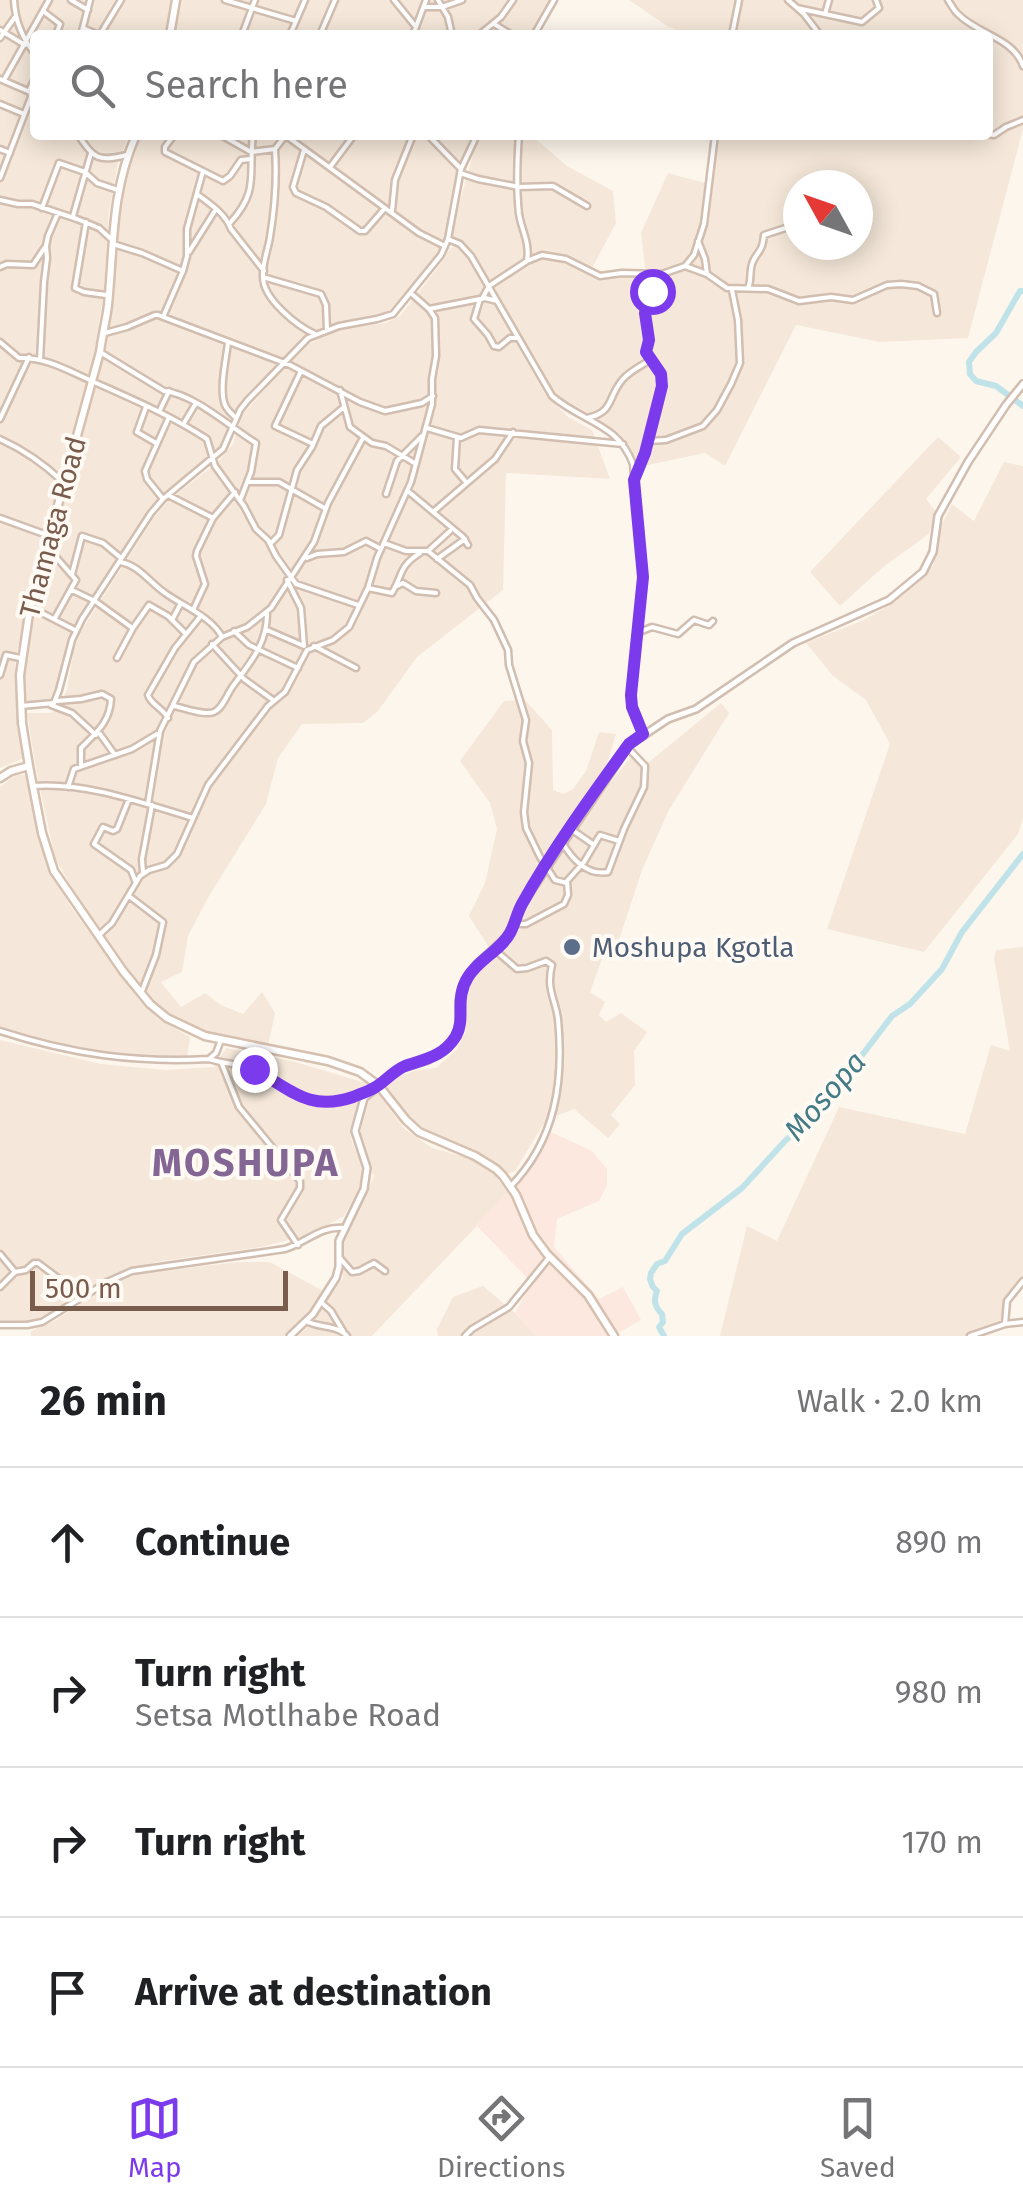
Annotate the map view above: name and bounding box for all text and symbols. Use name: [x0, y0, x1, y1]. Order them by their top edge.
search box: [30, 30, 993, 140]
icon: search: [65, 58, 120, 113]
text: Search here: [145, 62, 348, 108]
north arrow: [783, 170, 873, 260]
route start: [630, 269, 676, 315]
street label: Thamaga Road: [13, 433, 93, 621]
place label: Moshupa Kgotla: [592, 931, 795, 964]
marker: Moshupa Kgotla: [561, 936, 583, 958]
water label: Mosopa: [777, 1044, 873, 1148]
route end: [232, 1047, 278, 1093]
district label: MOSHUPA: [152, 1140, 340, 1186]
scale bar: [30, 1266, 288, 1310]
text: 500 m: [45, 1272, 122, 1305]
text: 26 min: [40, 1376, 167, 1426]
text: Walk · 2.0 km: [797, 1382, 983, 1420]
icon: ahead: [40, 1515, 95, 1570]
text: Continue: [135, 1519, 290, 1565]
text: 890 m: [895, 1523, 983, 1561]
text: Turn right: [135, 1650, 305, 1696]
icon: right: [40, 1665, 95, 1720]
text: 980 m: [895, 1673, 983, 1711]
text: Setsa Motlhabe Road: [135, 1696, 441, 1734]
icon: right: [40, 1815, 95, 1870]
text: Turn right: [135, 1819, 305, 1865]
text: 170 m: [902, 1823, 983, 1861]
icon: arrive: [40, 1965, 95, 2020]
text: Arrive at destination: [135, 1969, 492, 2015]
tab: Map: [127, 2091, 182, 2184]
tab: Directions: [437, 2091, 565, 2184]
tab: Saved: [820, 2091, 896, 2184]

